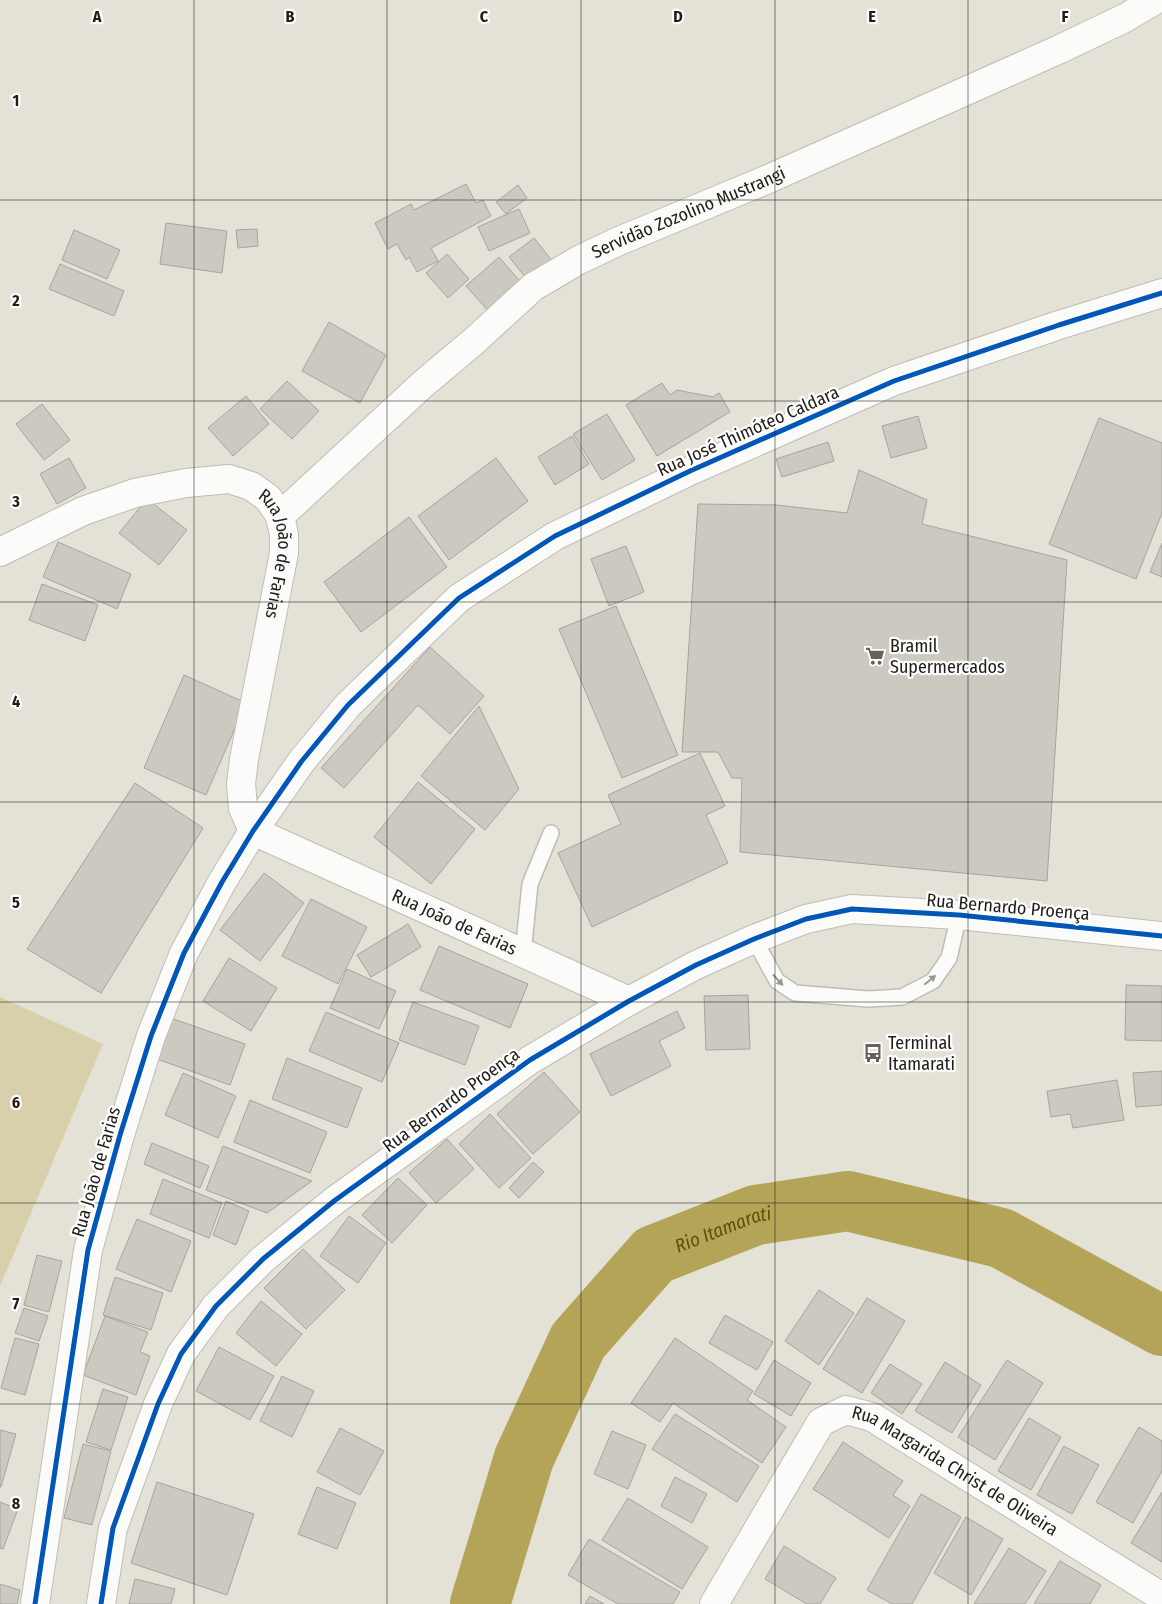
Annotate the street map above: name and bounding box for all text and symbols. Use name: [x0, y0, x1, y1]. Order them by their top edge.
text: A: [92, 7, 102, 26]
text: B: [286, 7, 295, 26]
text: C: [480, 7, 489, 26]
text: D: [673, 7, 683, 26]
text: E: [868, 7, 876, 26]
text: F: [1061, 7, 1069, 26]
text: 1: [13, 91, 19, 110]
street label: Servidão Zozolino Mustrangi: [588, 162, 789, 263]
text: 2: [11, 291, 20, 310]
street label: Rua José Thimóteo Caldara: [654, 381, 842, 481]
street label: Rua João de Farias: [254, 484, 295, 621]
text: 3: [11, 492, 20, 511]
place label: Bramil Supermercados: [890, 635, 1005, 678]
supermarket icon: Bramil Supermercados: [864, 645, 886, 667]
text: 4: [12, 692, 20, 711]
street label: Rua João de Farias: [389, 884, 521, 960]
street label: Rua Bernardo Proença: [925, 889, 1091, 925]
text: 5: [12, 893, 20, 912]
one-way arrow: [773, 974, 784, 986]
one-way arrow: [924, 974, 937, 985]
place label: Terminal Itamarati: [888, 1032, 955, 1075]
bus stop icon: Terminal Itamarati: [862, 1042, 884, 1064]
street label: Rua Bernardo Proença: [378, 1043, 524, 1157]
text: 6: [12, 1093, 20, 1112]
street label: Rua João de Farias: [67, 1104, 125, 1240]
water label: Rio Itamarati: [672, 1202, 773, 1258]
text: 7: [13, 1294, 20, 1313]
street label: Rua Margarida Christ de Oliveira: [850, 1401, 1062, 1541]
text: 8: [12, 1494, 21, 1513]

